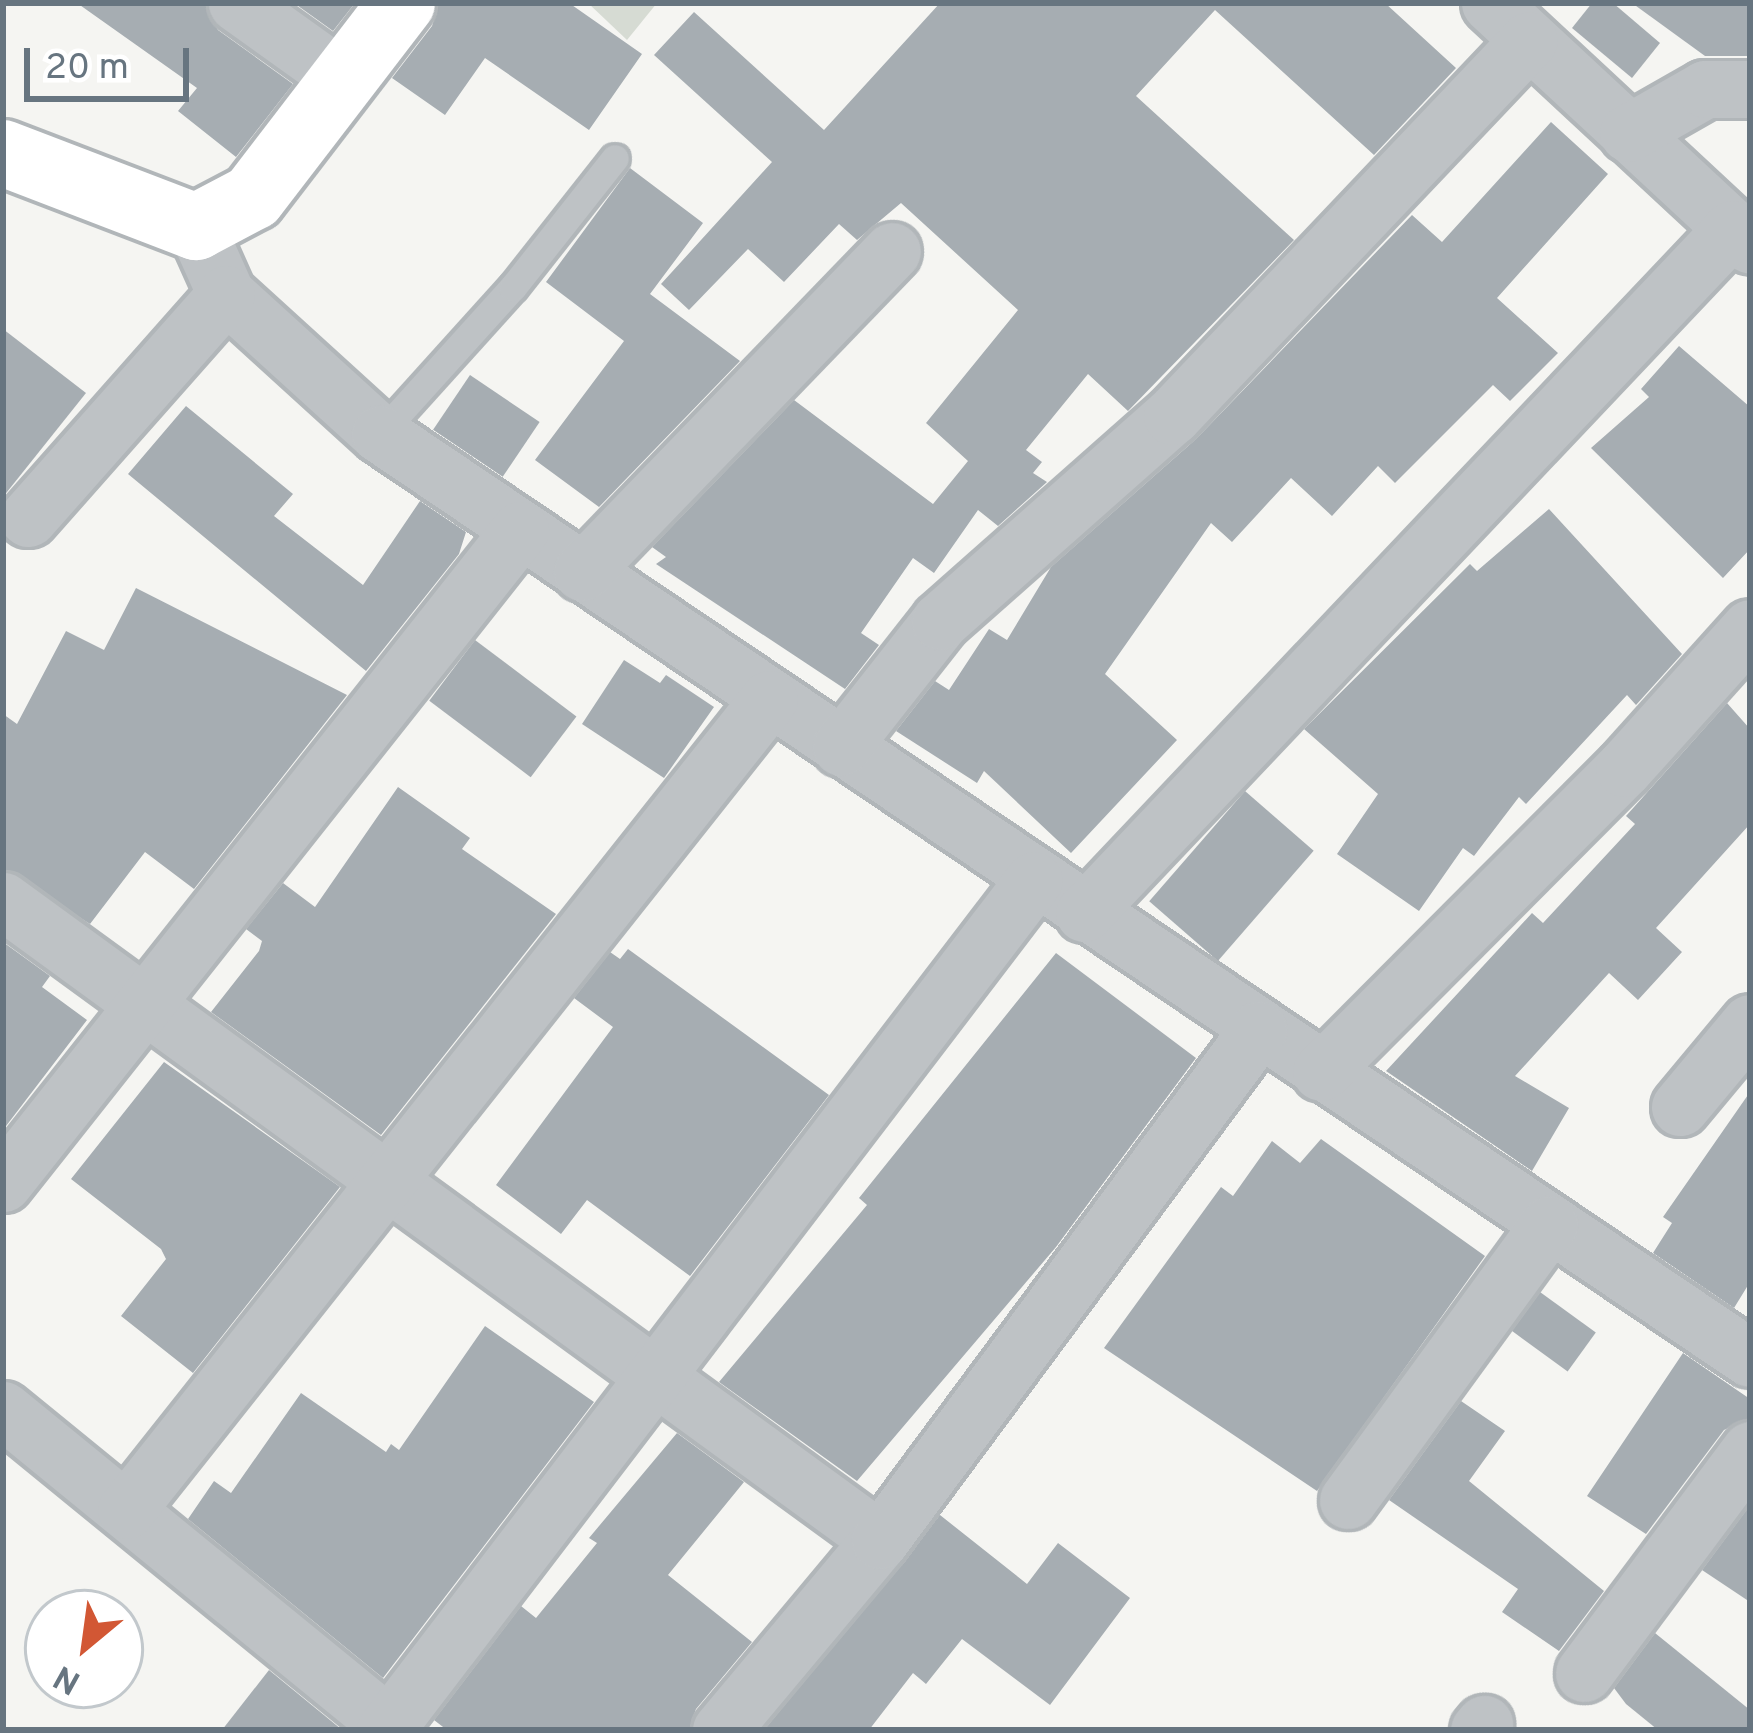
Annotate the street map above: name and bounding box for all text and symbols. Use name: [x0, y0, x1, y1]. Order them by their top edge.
scale bar: [30, 24, 195, 98]
text: 20 m: [45, 46, 129, 92]
north arrow: [24, 1589, 144, 1709]
text: N: [47, 1654, 89, 1702]

